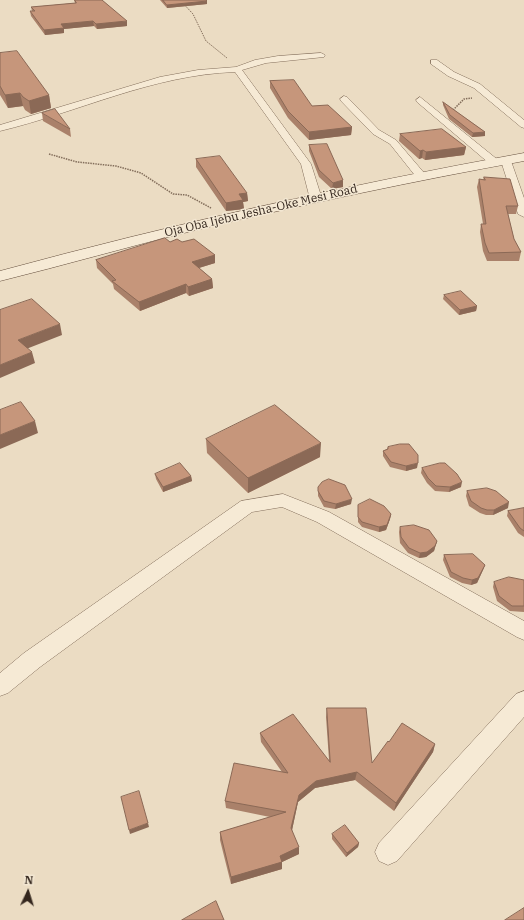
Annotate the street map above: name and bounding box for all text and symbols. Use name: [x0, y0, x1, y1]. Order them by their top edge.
street label: Oja Oba Ijebu Jesha-Oke Mesi Road: [163, 182, 359, 240]
north arrow: [8, 872, 48, 912]
text: N: [24, 873, 34, 887]

